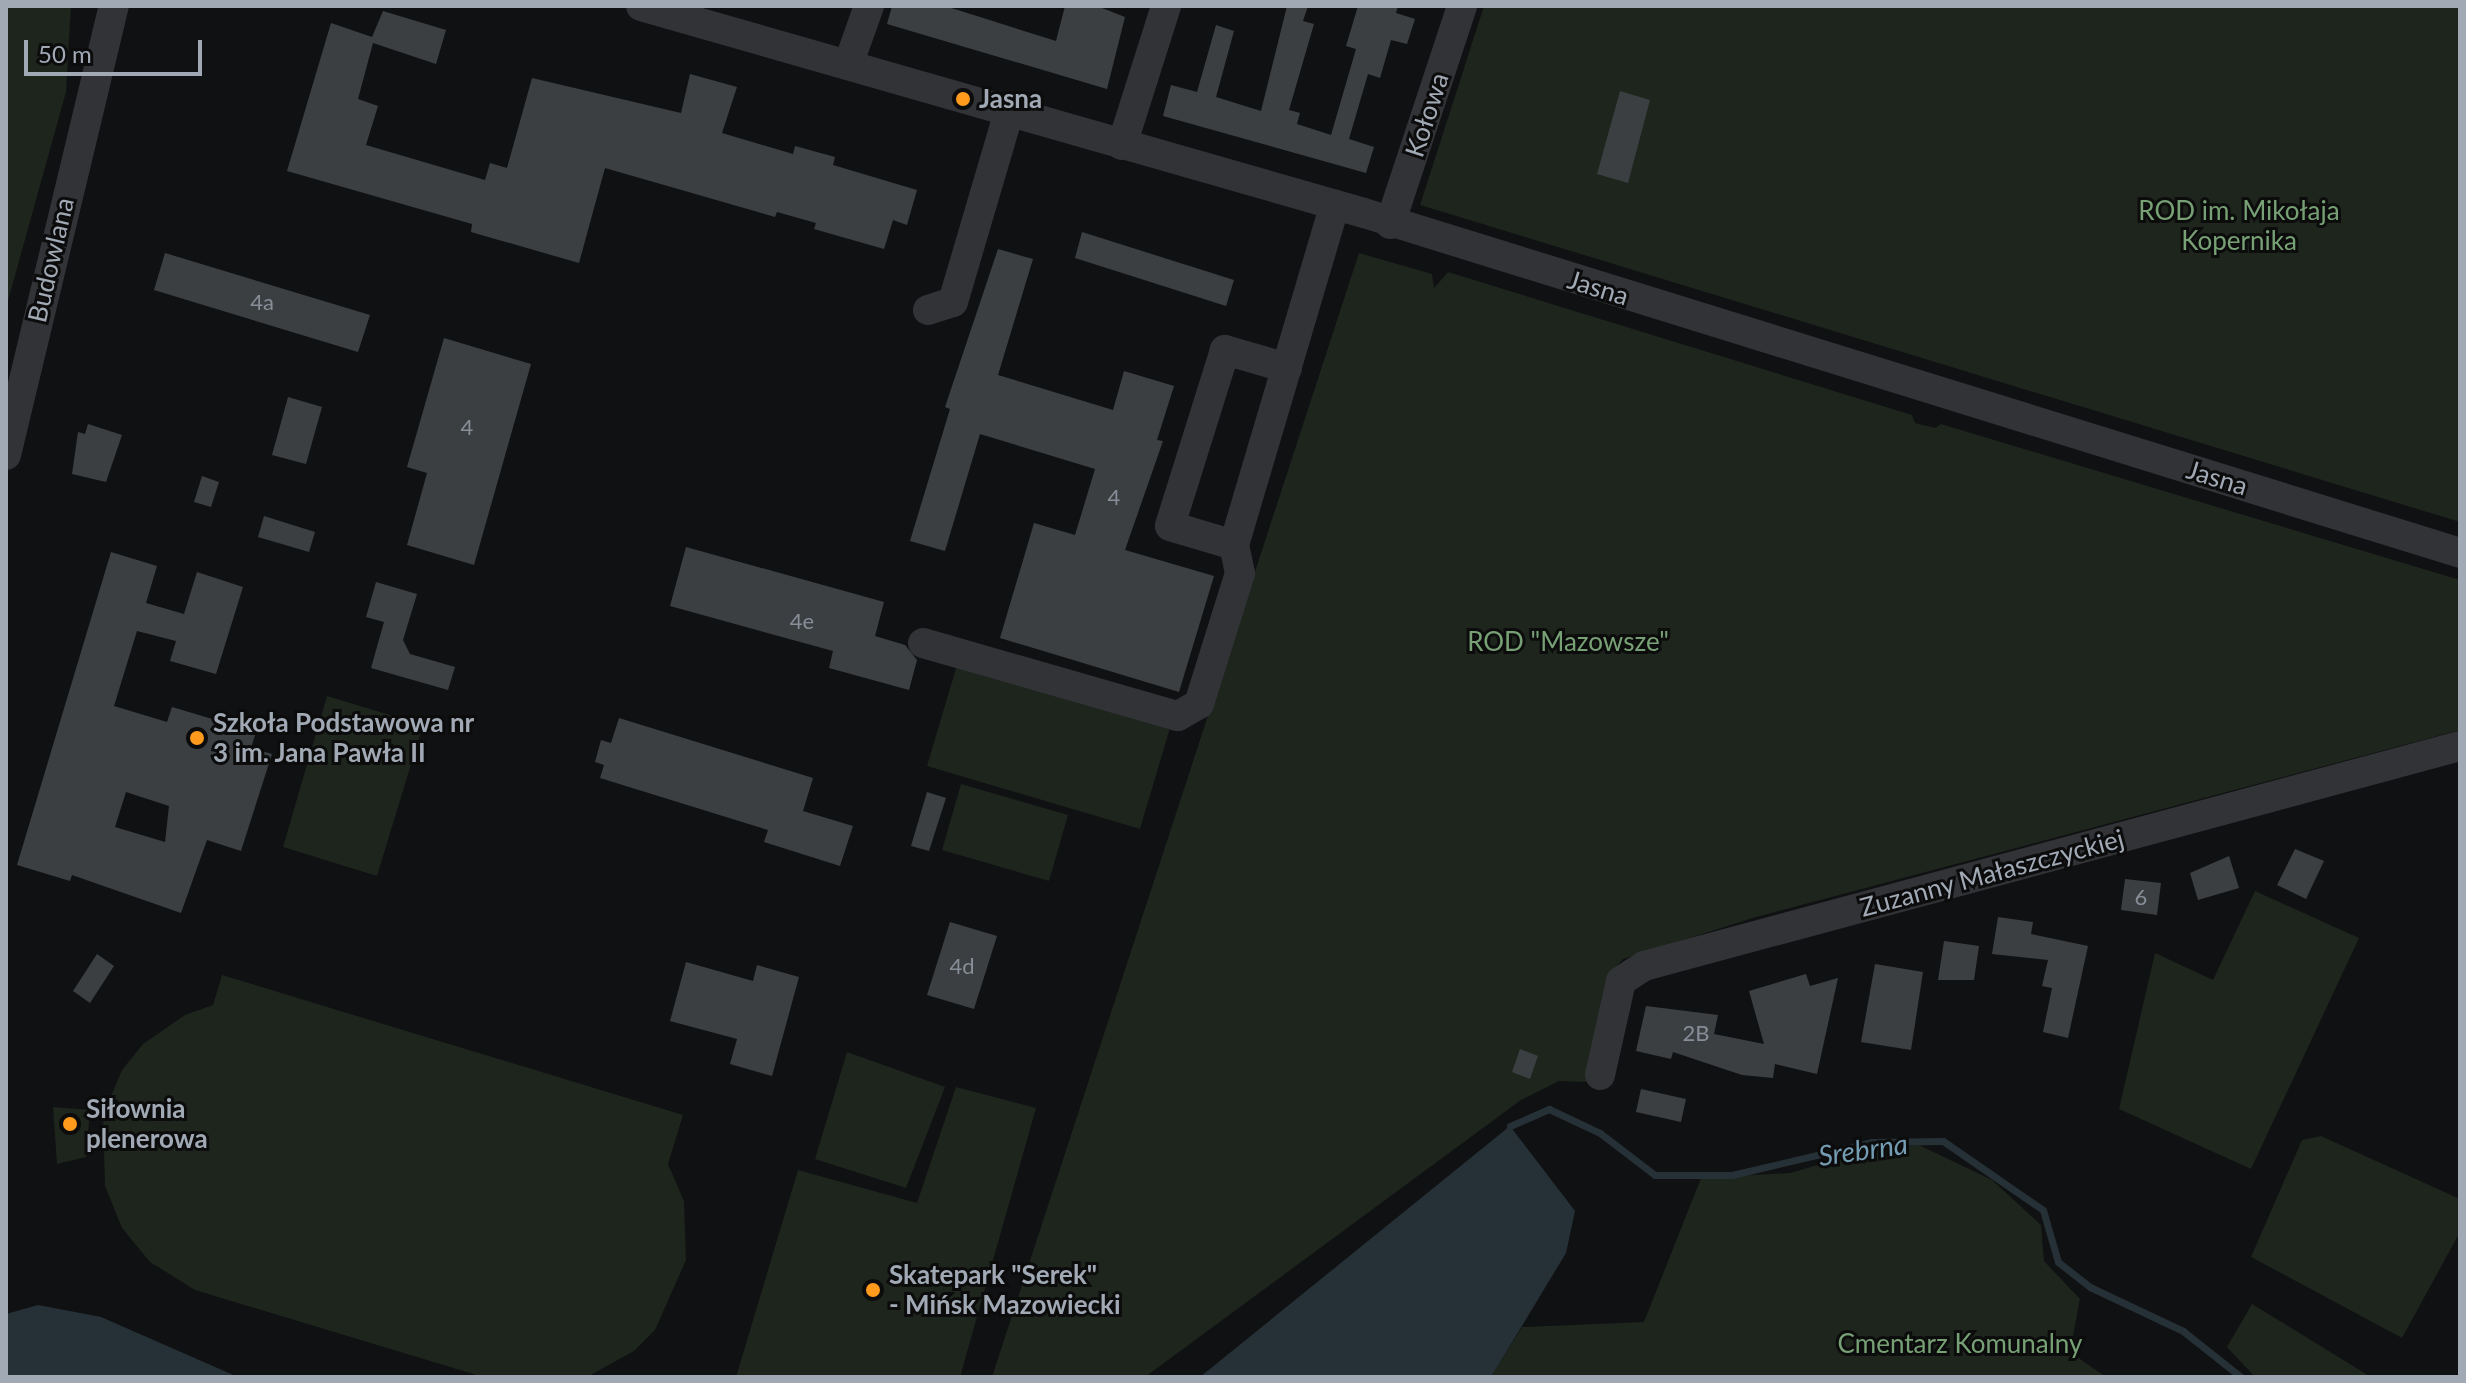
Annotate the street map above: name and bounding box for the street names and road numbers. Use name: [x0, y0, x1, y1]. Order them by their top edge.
street label: Kołowa: [1399, 69, 1455, 161]
street label: Budowlana: [22, 195, 80, 325]
street label: Jasna: [1564, 264, 1632, 312]
street label: Jasna: [2183, 454, 2251, 502]
street label: Zuzanny Małaszczyckiej: [1856, 823, 2128, 923]

